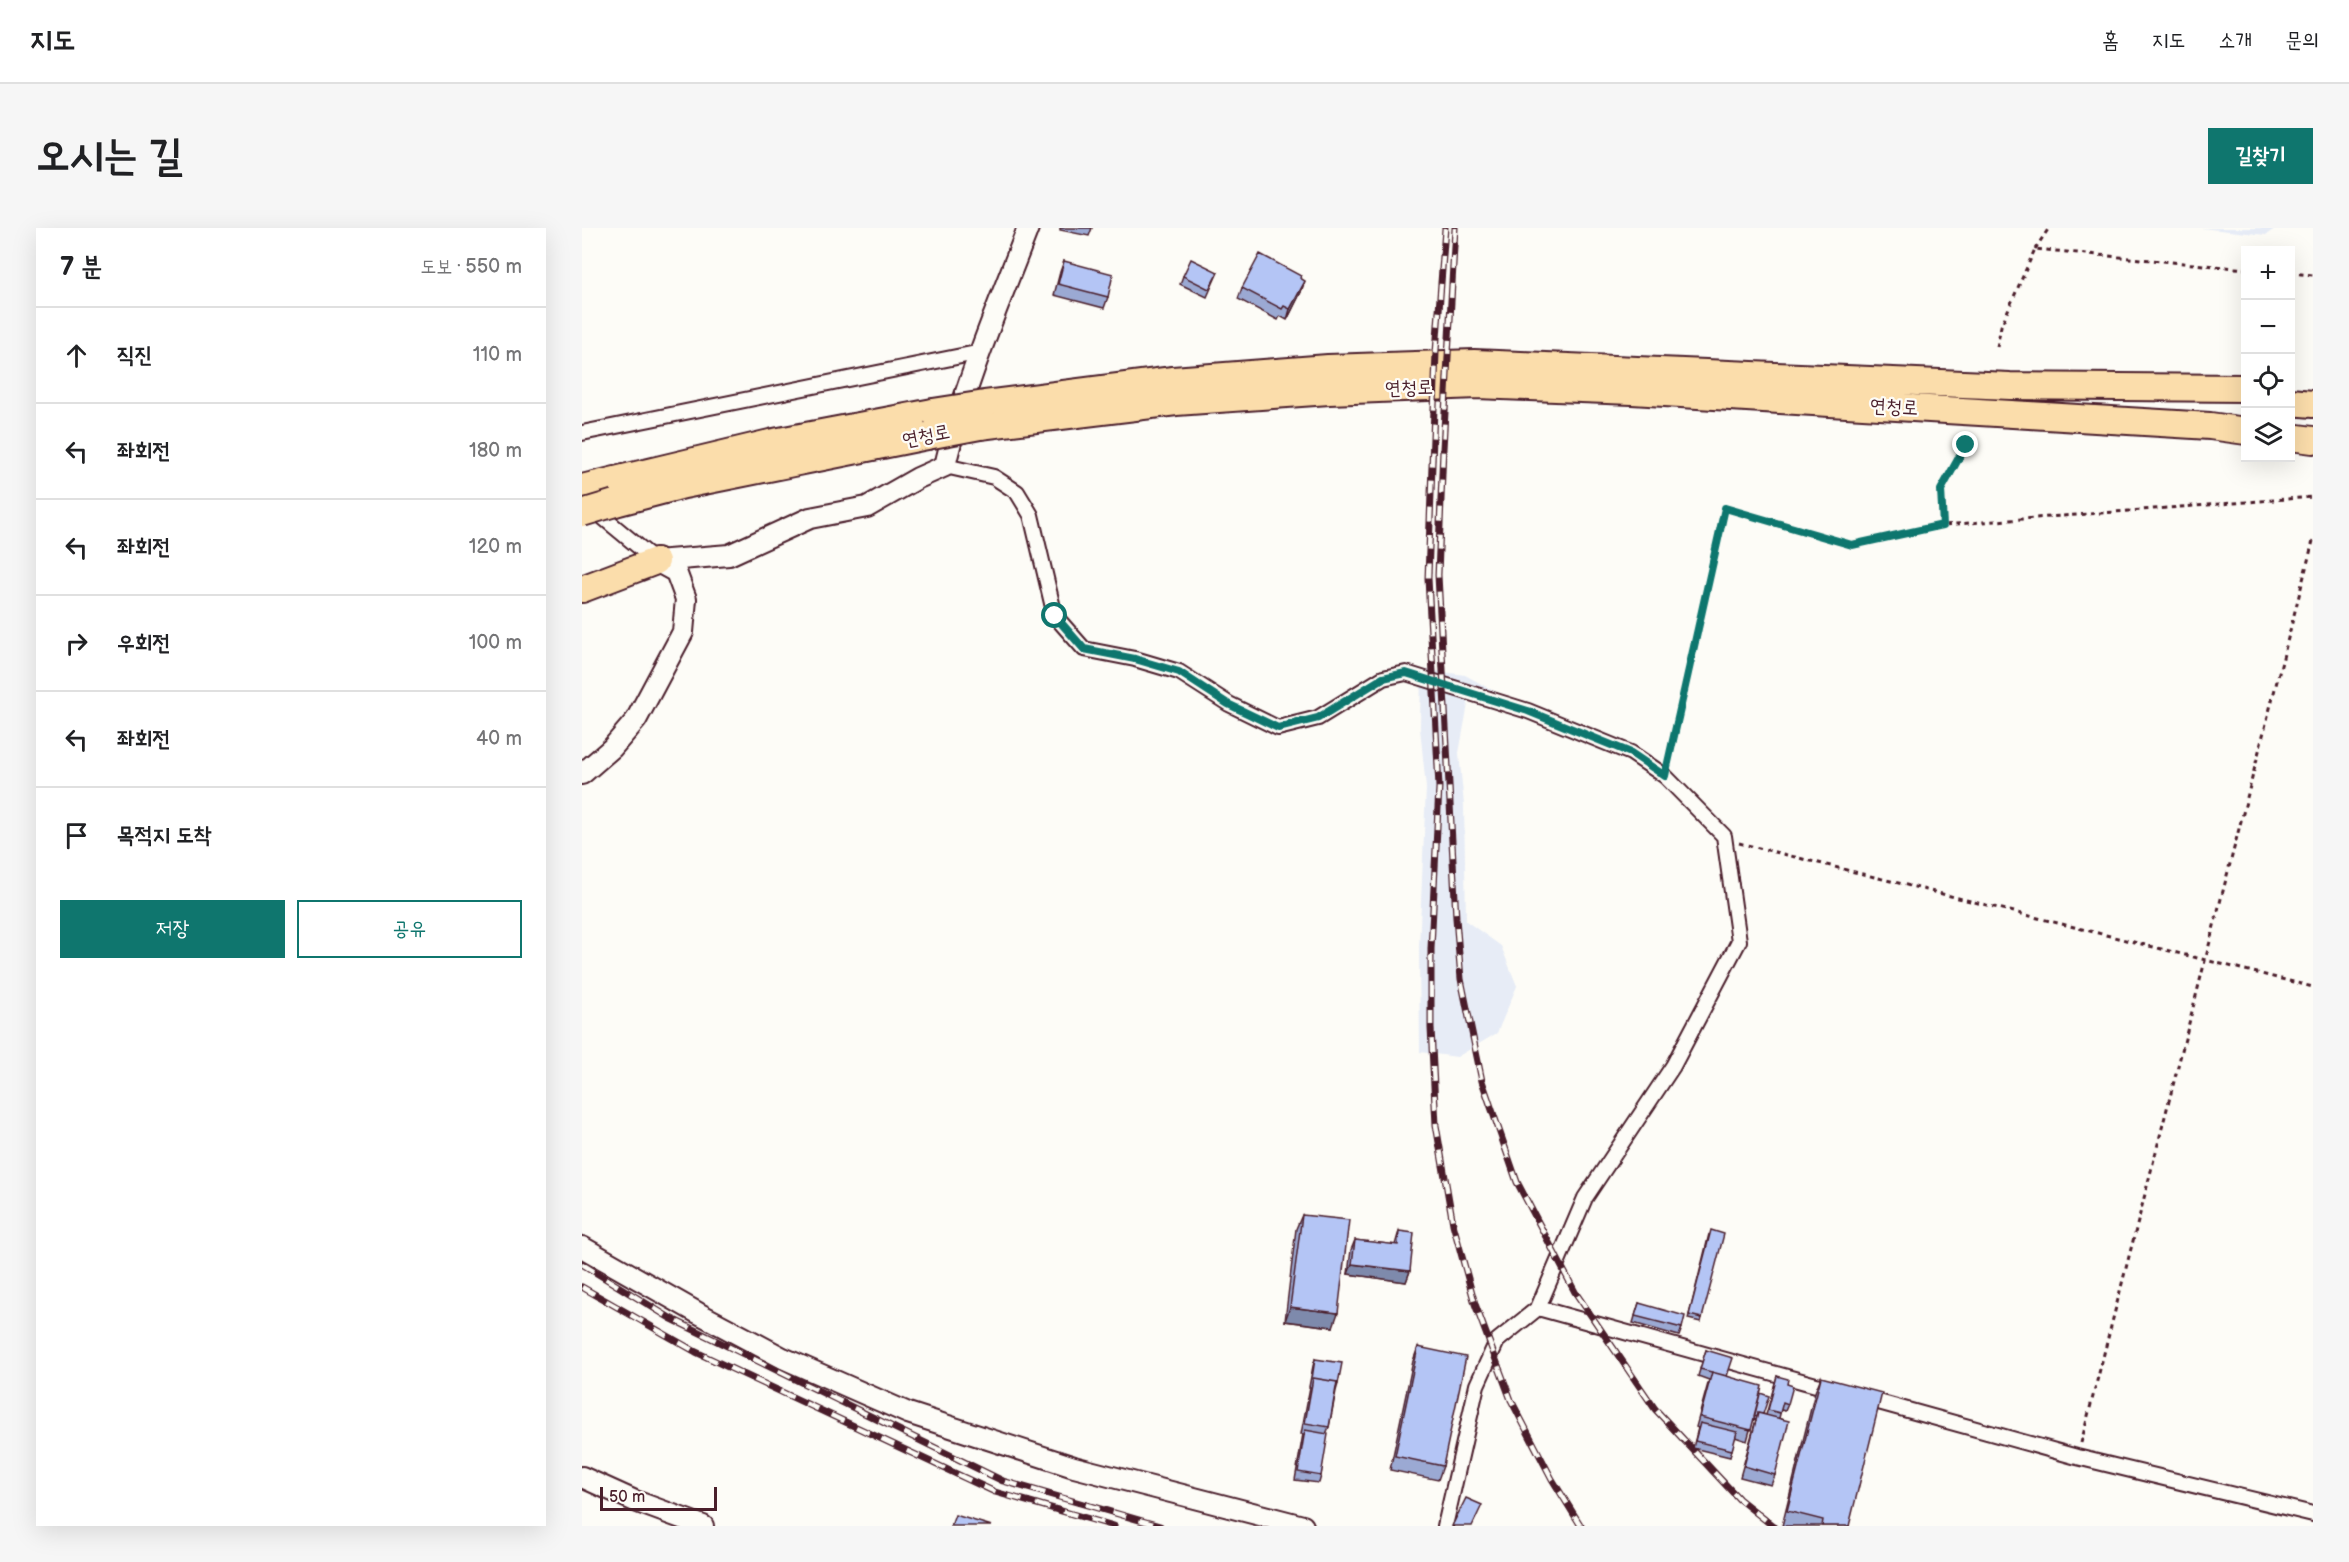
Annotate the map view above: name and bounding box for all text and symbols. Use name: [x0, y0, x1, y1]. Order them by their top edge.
text: 지도: [30, 24, 75, 57]
text: 홈: [2102, 28, 2119, 53]
text: 지도: [2152, 28, 2185, 53]
text: 소개: [2218, 28, 2252, 53]
text: 문의: [2285, 28, 2319, 53]
button: 길찾기: [2208, 128, 2313, 184]
text: 오시는 길: [36, 131, 183, 182]
map controls: [2241, 246, 2295, 462]
button: +: [2241, 246, 2295, 300]
text: 7 분: [60, 252, 102, 283]
text: 도보 · 550 m: [420, 255, 522, 279]
button: −: [2241, 300, 2295, 354]
icon: ahead: [60, 339, 93, 372]
text: 직진: [117, 342, 152, 369]
text: 110 m: [473, 343, 522, 367]
button: locate: [2241, 354, 2295, 408]
street label: 연청로: [1384, 375, 1434, 401]
street label: 연청로: [1869, 394, 1919, 420]
button: layers: [2241, 408, 2295, 462]
street label: 연청로: [900, 420, 952, 452]
route end: [1952, 431, 1978, 457]
icon: left: [60, 435, 93, 468]
text: 좌회전: [117, 438, 170, 465]
text: 180 m: [469, 439, 522, 463]
icon: left: [60, 531, 93, 564]
text: 좌회전: [117, 534, 170, 561]
text: 120 m: [469, 535, 522, 559]
route start: [1041, 602, 1067, 628]
icon: right: [60, 627, 93, 660]
text: 우회전: [117, 630, 170, 657]
text: 100 m: [469, 631, 522, 655]
icon: left: [60, 723, 93, 756]
text: 좌회전: [117, 726, 170, 753]
text: 40 m: [476, 727, 522, 751]
icon: arrive: [60, 819, 93, 852]
text: 목적지 도착: [117, 822, 211, 849]
button: 저장: [60, 900, 285, 958]
button: 공유: [297, 900, 522, 958]
scale bar: [600, 1484, 717, 1512]
text: 50 m: [609, 1488, 645, 1507]

